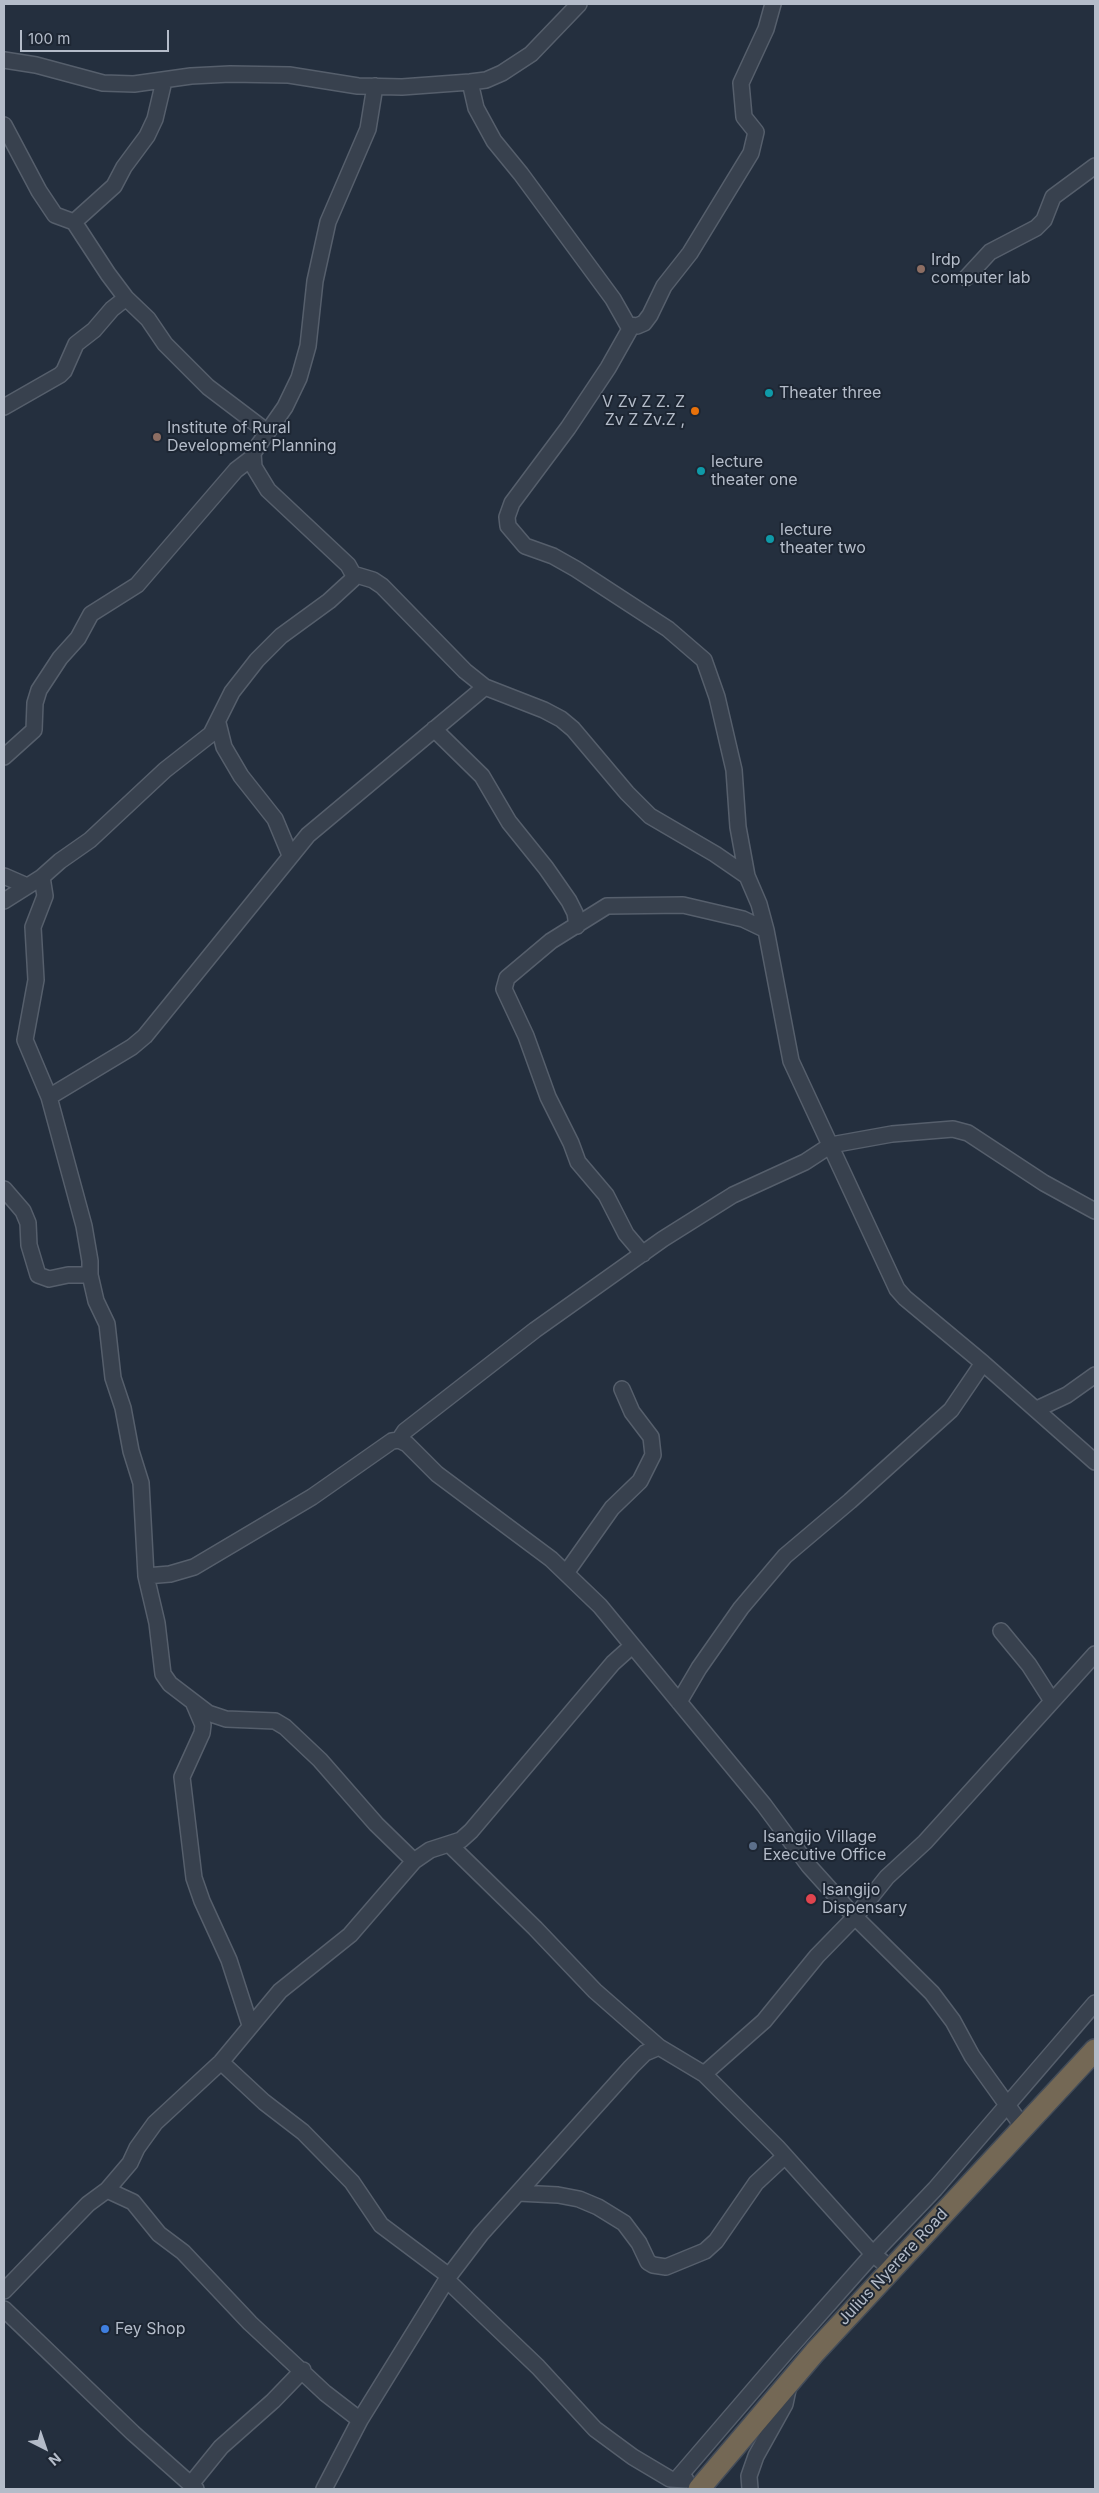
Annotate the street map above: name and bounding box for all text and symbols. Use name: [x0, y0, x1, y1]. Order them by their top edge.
scale bar: [22, 20, 171, 52]
text: 100 m: [28, 29, 70, 48]
place label: Irdp computer lab: [931, 250, 1031, 288]
marker: Irdp computer lab: [915, 263, 927, 275]
place label: Theater three: [779, 383, 881, 403]
marker: Theater three: [763, 387, 775, 399]
place label: V Zv Z Z. Z Zv Z Zv.Z ,: [602, 392, 685, 430]
marker: V Zv Z Z. Z Zv Z Zv.Z ,: [689, 405, 701, 417]
place label: Institute of Rural Development Planning: [167, 418, 336, 456]
marker: Institute of Rural Development Planning: [151, 431, 163, 443]
place label: lecture theater one: [711, 452, 797, 490]
marker: lecture theater one: [695, 465, 707, 477]
place label: lecture theater two: [780, 520, 866, 558]
marker: lecture theater two: [764, 533, 776, 545]
place label: Isangijo Village Executive Office: [763, 1827, 886, 1865]
marker: Isangijo Village Executive Office: [747, 1840, 759, 1852]
place label: Isangijo Dispensary: [822, 1880, 907, 1918]
marker: Isangijo Dispensary: [804, 1892, 818, 1906]
street label: Julius Nyerere Road: [834, 2205, 952, 2329]
place label: Fey Shop: [115, 2319, 185, 2339]
marker: Fey Shop: [99, 2323, 111, 2335]
north arrow: [20, 2423, 70, 2473]
text: N: [46, 2450, 65, 2470]

